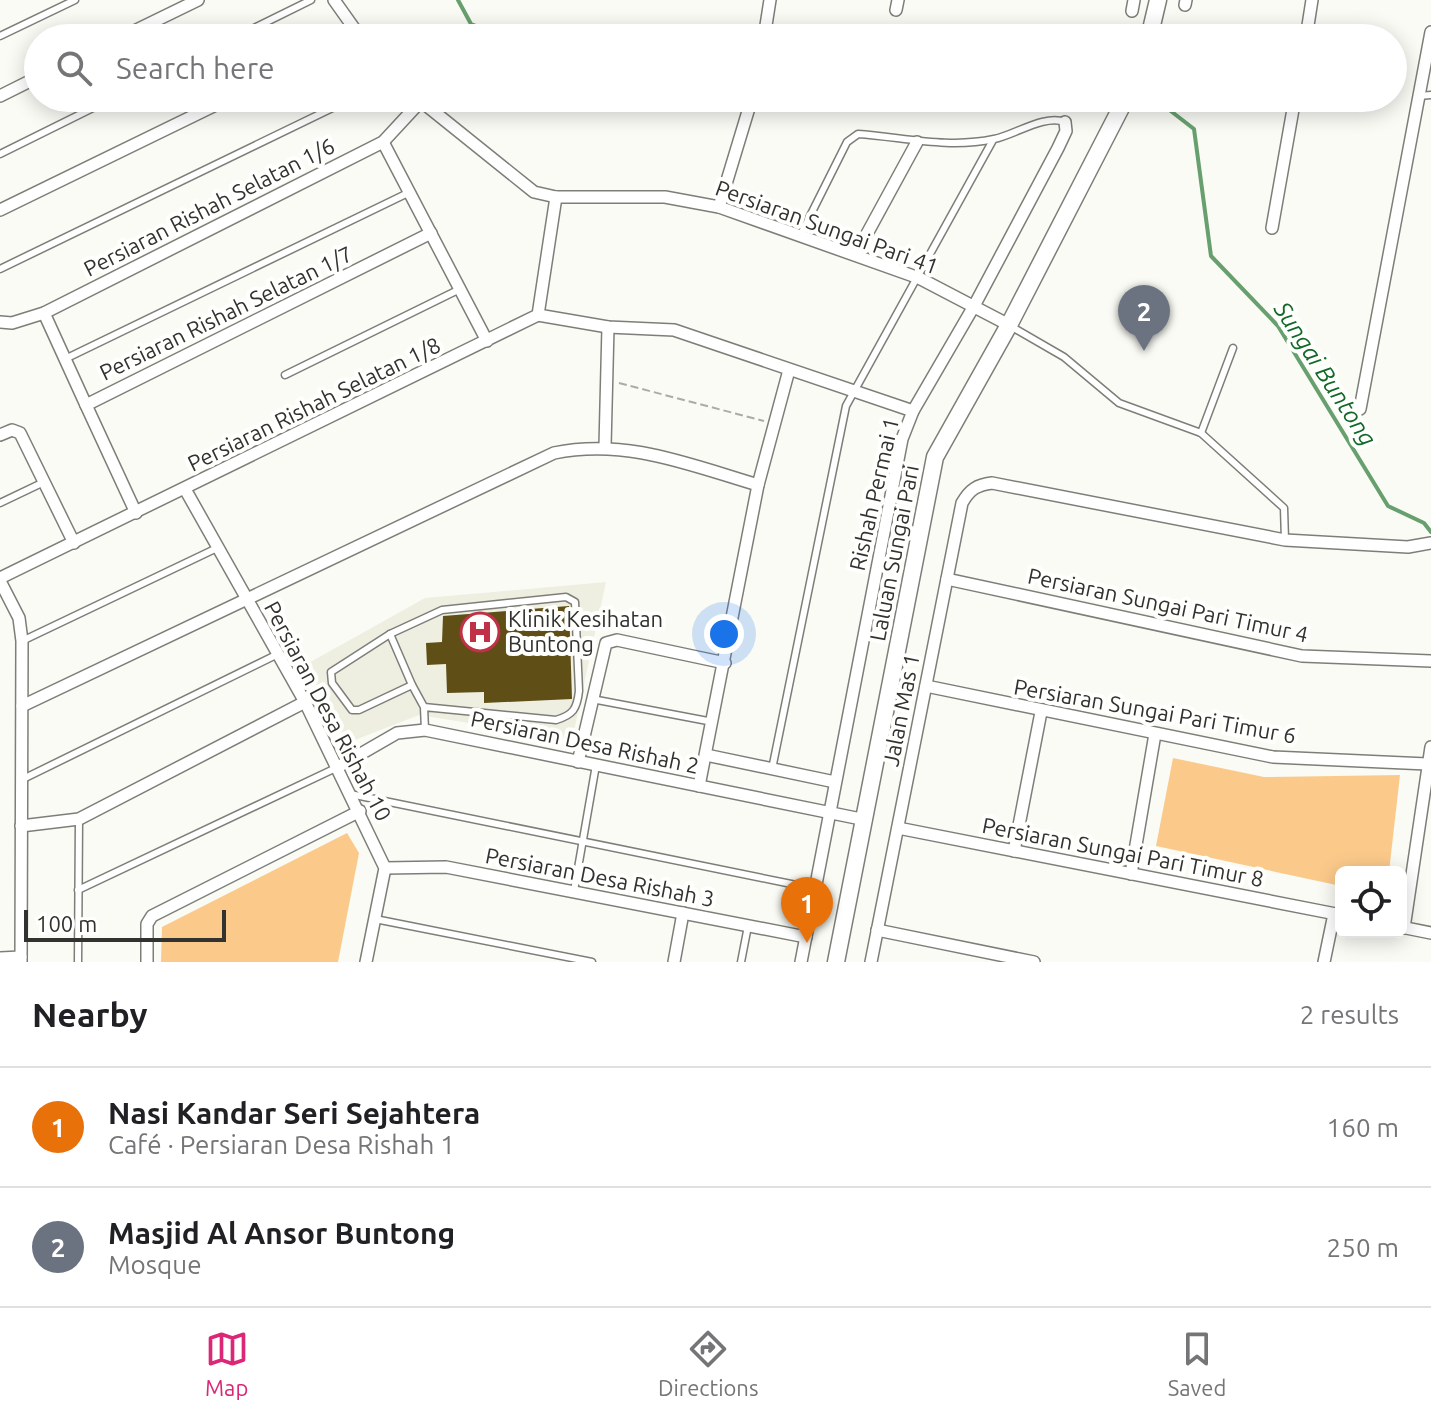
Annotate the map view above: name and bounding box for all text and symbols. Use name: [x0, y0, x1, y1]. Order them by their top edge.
search box: [24, 24, 1407, 112]
icon: search: [52, 46, 96, 90]
text: Search here: [116, 51, 275, 85]
street label: Persiaran Rishah Selatan 1/6: [79, 132, 338, 281]
street label: Persiaran Sungai Pari 41: [712, 175, 942, 279]
street label: Persiaran Rishah Selatan 1/7: [95, 240, 356, 385]
pin: 2: [1118, 285, 1170, 351]
water label: Sungai Buntong: [1268, 296, 1382, 451]
street label: Persiaran Rishah Selatan 1/8: [183, 331, 444, 476]
street label: Rishah Permai 1: [844, 415, 903, 573]
street label: Laluan Sungai Pari: [864, 463, 923, 643]
street label: Persiaran Sungai Pari Timur 4: [1026, 563, 1311, 646]
street label: Persiaran Desa Rishah 10: [260, 597, 397, 825]
place label: Klinik Kesihatan Buntong: [508, 606, 663, 656]
hospital icon: Klinik Kesihatan Buntong: [459, 611, 501, 653]
your location: [704, 614, 744, 654]
street label: Jalan Mas 1: [877, 651, 924, 768]
street label: Persiaran Sungai Pari Timur 6: [1012, 673, 1298, 748]
street label: Persiaran Desa Rishah 2: [469, 705, 702, 778]
street label: Persiaran Sungai Pari Timur 8: [980, 812, 1266, 891]
street label: Persiaran Desa Rishah 3: [483, 842, 717, 911]
map controls: [1335, 866, 1407, 938]
button: locate: [1335, 866, 1407, 938]
pin: 1: [781, 877, 833, 943]
scale bar: [24, 906, 226, 942]
text: 100 m: [36, 911, 97, 936]
text: Nearby: [32, 995, 147, 1033]
text: 2 results: [1300, 1000, 1399, 1029]
text: Nasi Kandar Seri Sejahtera: [108, 1096, 480, 1130]
text: 1: [51, 1113, 65, 1142]
text: 160 m: [1327, 1113, 1399, 1142]
text: Café · Persiaran Desa Rishah 1: [108, 1130, 455, 1159]
text: Masjid Al Ansor Buntong: [108, 1216, 455, 1250]
text: 2: [51, 1233, 65, 1262]
text: 250 m: [1327, 1233, 1399, 1262]
text: Mosque: [108, 1250, 202, 1279]
tab: Map: [205, 1327, 249, 1400]
tab: Directions: [658, 1327, 758, 1400]
tab: Saved: [1168, 1327, 1226, 1400]

